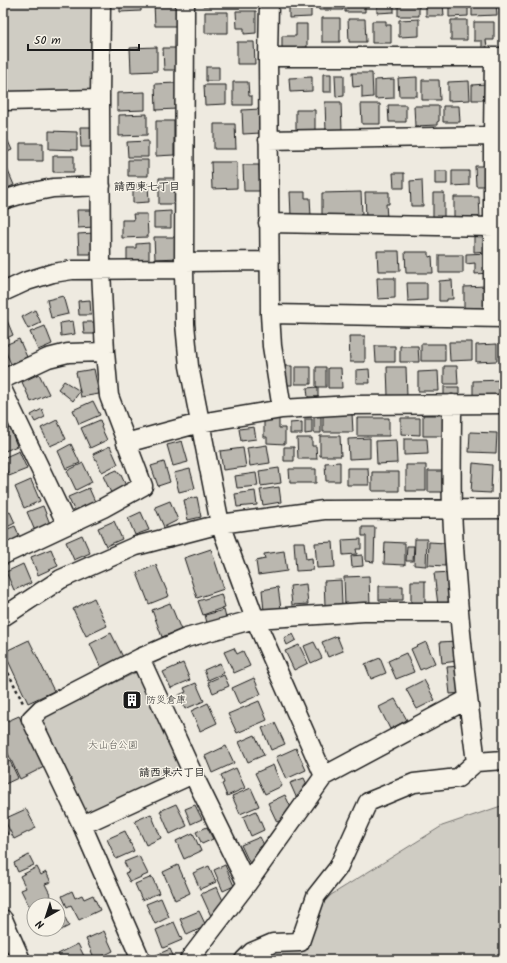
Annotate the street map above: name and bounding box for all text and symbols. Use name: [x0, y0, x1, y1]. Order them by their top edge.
scale bar: [28, 26, 139, 52]
text: 50 m: [34, 31, 61, 50]
district label: 請西東七丁目: [114, 178, 180, 196]
building icon: 防災倉庫: [121, 689, 143, 711]
place label: 防災倉庫: [146, 692, 186, 708]
park label: 大山台公園: [88, 737, 138, 753]
district label: 請西東六丁目: [139, 764, 205, 782]
north arrow: [26, 897, 66, 937]
text: N: [32, 915, 49, 933]

